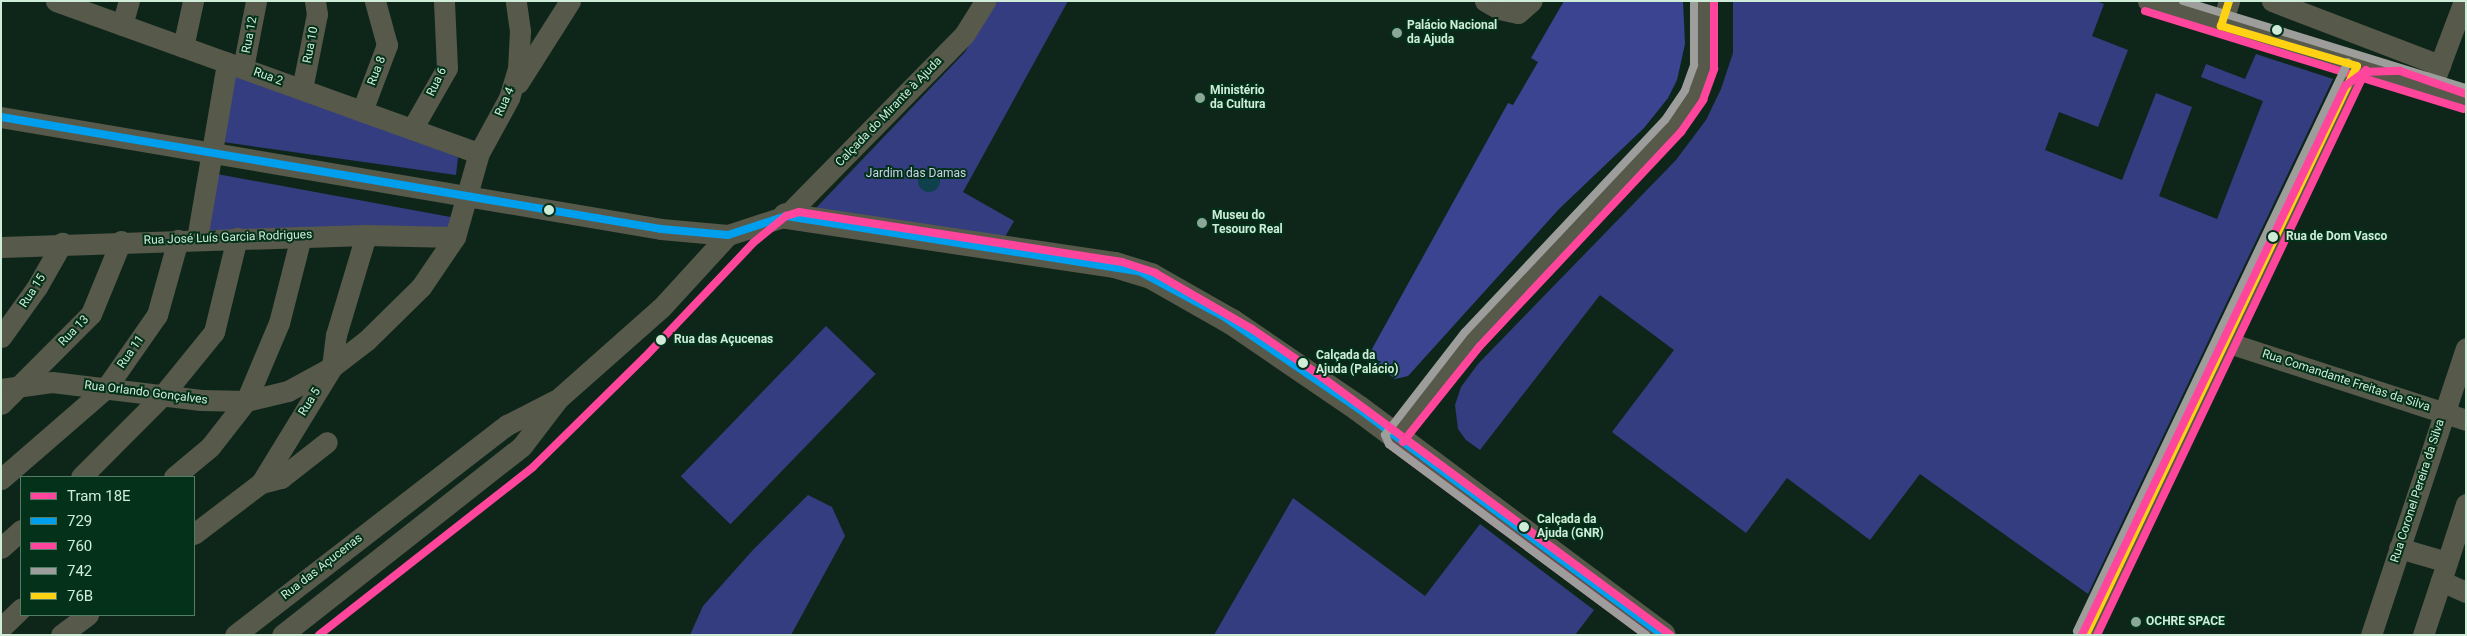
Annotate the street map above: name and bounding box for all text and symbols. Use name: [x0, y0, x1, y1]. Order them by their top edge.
street label: Rua 12: [239, 15, 261, 55]
place label: Palácio Nacional da Ajuda: [1407, 19, 1497, 47]
street label: Rua 10: [300, 25, 322, 65]
unlabelled marker: [2272, 25, 2282, 35]
marker: Palácio Nacional da Ajuda: [1391, 27, 1403, 39]
street label: Rua 8: [365, 54, 389, 88]
street label: Calçada do Mirante à Ajuda: [833, 54, 945, 170]
street label: Rua 2: [251, 65, 285, 89]
street label: Rua 6: [424, 65, 450, 99]
place label: Ministério da Cultura: [1210, 84, 1265, 112]
street label: Rua 4: [492, 85, 518, 119]
marker: Ministério da Cultura: [1194, 92, 1206, 104]
park label: Jardim das Damas: [866, 167, 966, 181]
unlabelled marker: [544, 205, 554, 215]
place label: Museu do Tesouro Real: [1212, 209, 1283, 237]
marker: Museu do Tesouro Real: [1196, 217, 1208, 229]
street label: Rua José Luís Garcia Rodrigues: [143, 228, 313, 248]
marker: Rua de Dom Vasco: [2264, 228, 2282, 246]
place label: Rua de Dom Vasco: [2286, 230, 2387, 244]
street label: Rua 15: [17, 272, 49, 310]
street label: Rua 13: [56, 313, 92, 349]
marker: Rua das Açucenas: [652, 331, 670, 349]
street label: Rua 11: [114, 333, 148, 371]
place label: Rua das Açucenas: [674, 333, 773, 347]
street label: Rua Comandante Freitas da Silva: [2260, 347, 2432, 415]
place label: Calçada da Ajuda (Palácio): [1316, 349, 1398, 377]
marker: Calçada da Ajuda (Palácio): [1294, 354, 1312, 372]
street label: Rua Orlando Gonçalves: [84, 378, 208, 408]
street label: Rua 5: [296, 385, 324, 419]
street label: Rua Coronel Pereira da Silva: [2388, 418, 2448, 564]
legend: [20, 476, 195, 616]
text: Tram 18E: [67, 487, 131, 505]
text: 729: [67, 512, 92, 530]
place label: Calçada da Ajuda (GNR): [1537, 513, 1604, 541]
marker: Calçada da Ajuda (GNR): [1515, 518, 1533, 536]
street label: Rua das Açucenas: [279, 531, 365, 603]
text: 760: [67, 537, 92, 555]
text: 742: [67, 562, 92, 580]
text: 76B: [67, 587, 93, 605]
place label: OCHRE SPACE: [2146, 615, 2225, 629]
marker: OCHRE SPACE: [2130, 616, 2142, 628]

